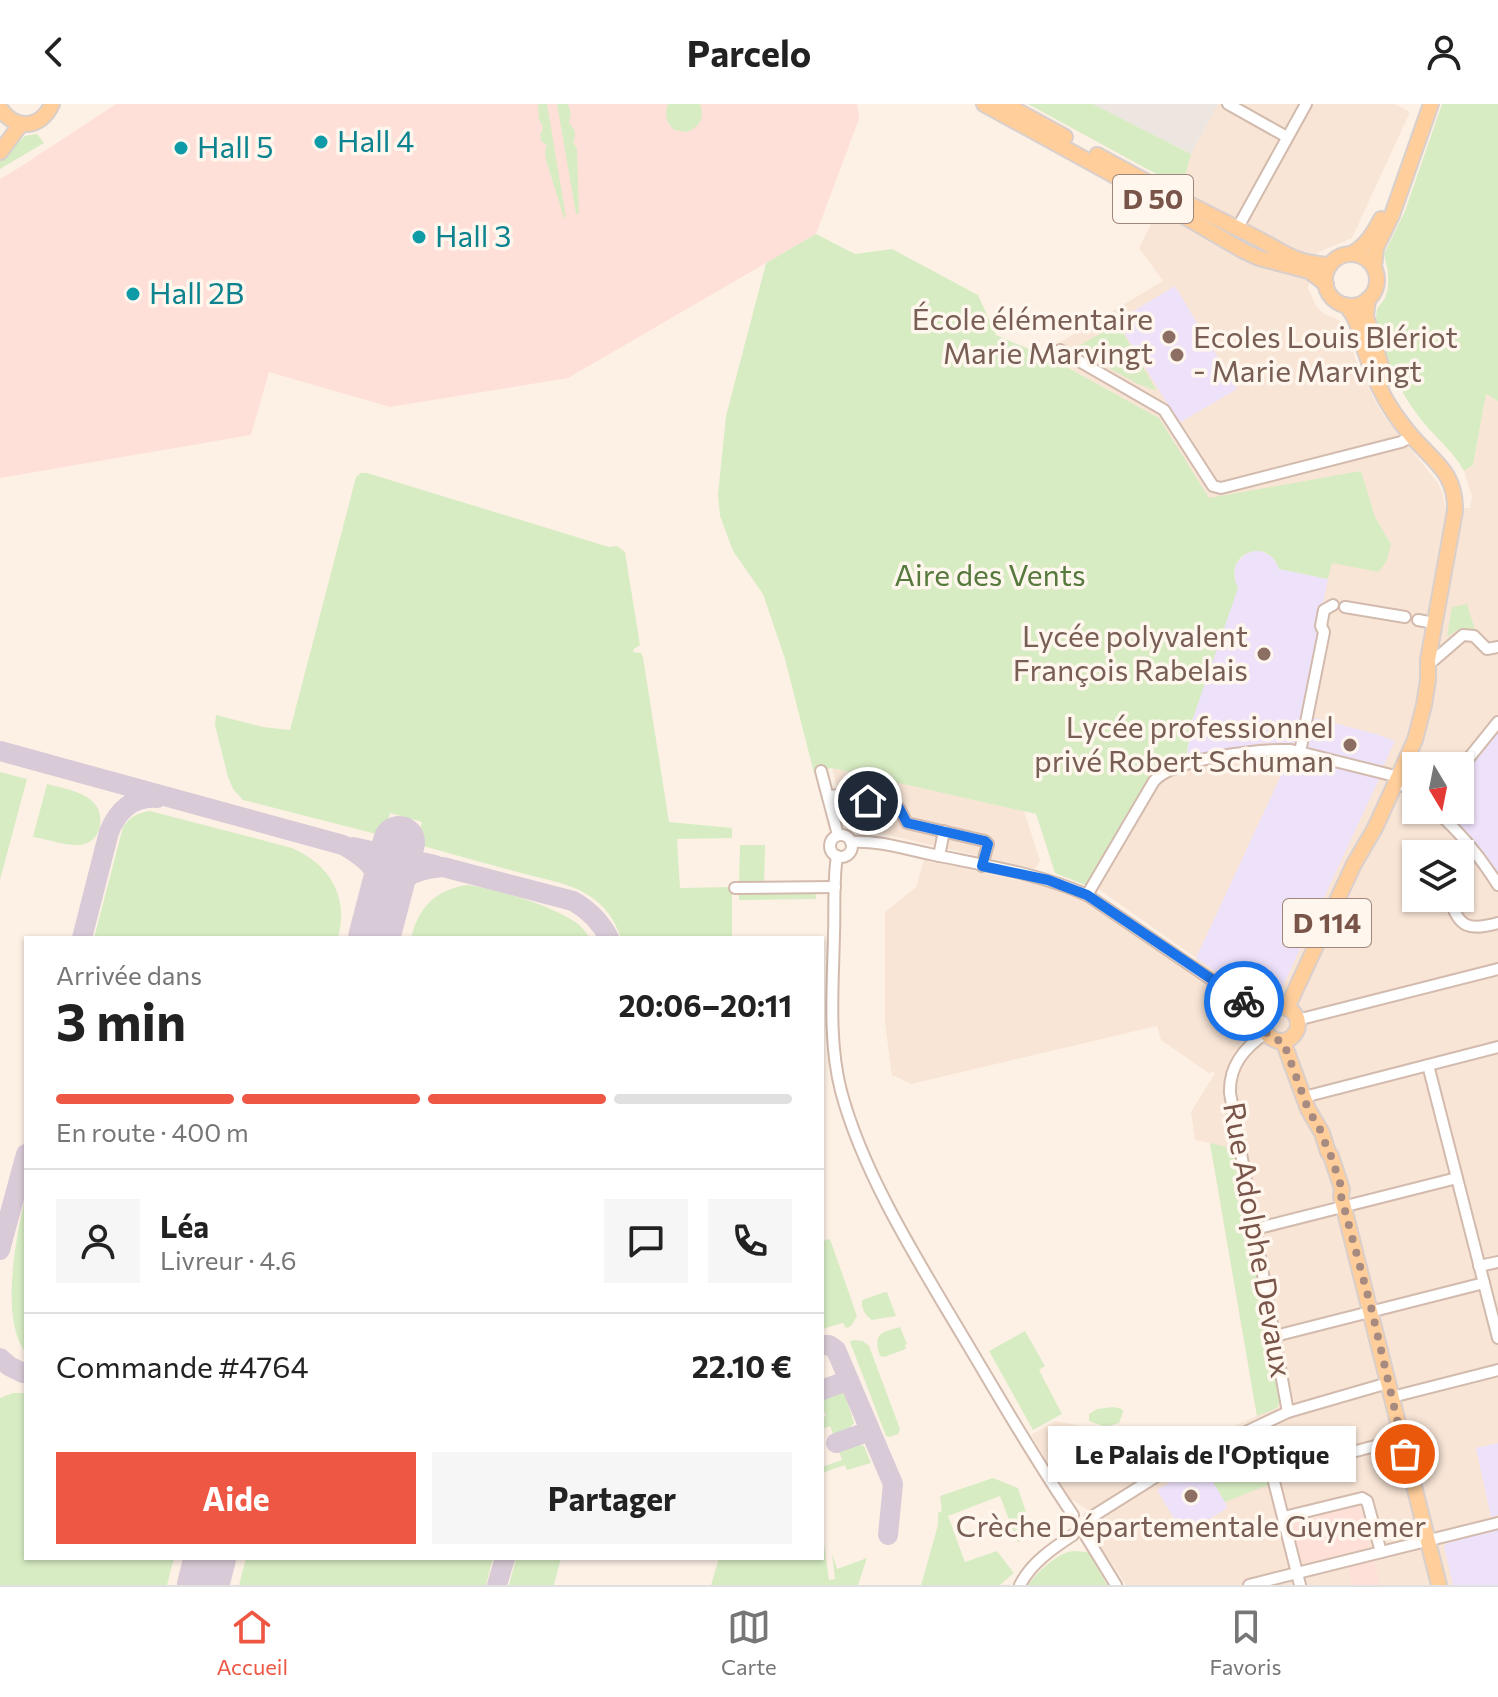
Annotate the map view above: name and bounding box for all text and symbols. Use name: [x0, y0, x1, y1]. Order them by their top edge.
icon: back: [32, 30, 76, 74]
text: Parcelo: [687, 30, 811, 74]
icon: person: [1422, 30, 1466, 74]
place label: Hall 4: [337, 121, 414, 158]
place label: Hall 5: [197, 127, 273, 164]
marker: Hall 4: [312, 133, 330, 151]
marker: Hall 5: [172, 139, 190, 157]
road number: D 50: [1113, 175, 1193, 223]
place label: Hall 3: [435, 216, 511, 253]
marker: Hall 3: [410, 228, 428, 246]
place label: Hall 2B: [149, 273, 244, 310]
marker: Hall 2B: [124, 285, 142, 303]
place label: École élémentaire Marie Marvingt: [912, 299, 1153, 370]
place label: Ecoles Louis Blériot - Marie Marvingt: [1193, 317, 1458, 388]
marker: École élémentaire Marie Marvingt: [1160, 328, 1178, 346]
marker: Ecoles Louis Blériot - Marie Marvingt: [1168, 346, 1186, 364]
park label: Aire des Vents: [894, 555, 1086, 592]
place label: Lycée polyvalent François Rabelais: [1013, 616, 1248, 687]
marker: Lycée polyvalent François Rabelais: [1255, 645, 1273, 663]
place label: Lycée professionnel privé Robert Schuman: [1034, 707, 1334, 778]
marker: Lycée professionnel privé Robert Schuman: [1341, 736, 1359, 754]
north arrow: [1402, 752, 1474, 824]
map controls: [1402, 752, 1474, 912]
pin: [834, 767, 902, 835]
icon: home: [846, 779, 890, 823]
button: layers: [1402, 840, 1474, 912]
road number: D 114: [1283, 899, 1371, 947]
text: Arrivée dans: [56, 959, 202, 990]
courier: [1204, 961, 1284, 1041]
icon: bike: [1222, 979, 1266, 1023]
text: 20:06–20:11: [618, 986, 792, 1023]
text: 3 min: [56, 988, 186, 1052]
street label: Rue Adolphe Devaux: [1217, 1099, 1302, 1380]
text: En route · 400 m: [56, 1116, 249, 1147]
button: person: [56, 1199, 140, 1283]
button: chat: [604, 1199, 688, 1283]
button: phone: [708, 1199, 792, 1283]
text: Léa: [160, 1207, 209, 1244]
text: Livreur · 4.6: [160, 1244, 296, 1275]
text: Commande #4764: [56, 1347, 308, 1384]
text: 22.10 €: [692, 1347, 792, 1384]
pin: [1371, 1420, 1439, 1488]
callout: Le Palais de l'Optique: [1049, 1426, 1357, 1482]
icon: bag: [1383, 1432, 1427, 1476]
text: Le Palais de l'Optique: [1075, 1438, 1329, 1469]
button: Aide: [56, 1452, 416, 1544]
button: Partager: [432, 1452, 792, 1544]
marker: Crèche Départementale Guynemer: [1182, 1487, 1200, 1505]
place label: Crèche Départementale Guynemer: [956, 1506, 1426, 1543]
tab: Accueil: [216, 1605, 288, 1680]
tab: Carte: [721, 1605, 777, 1680]
tab: Favoris: [1210, 1605, 1282, 1680]

